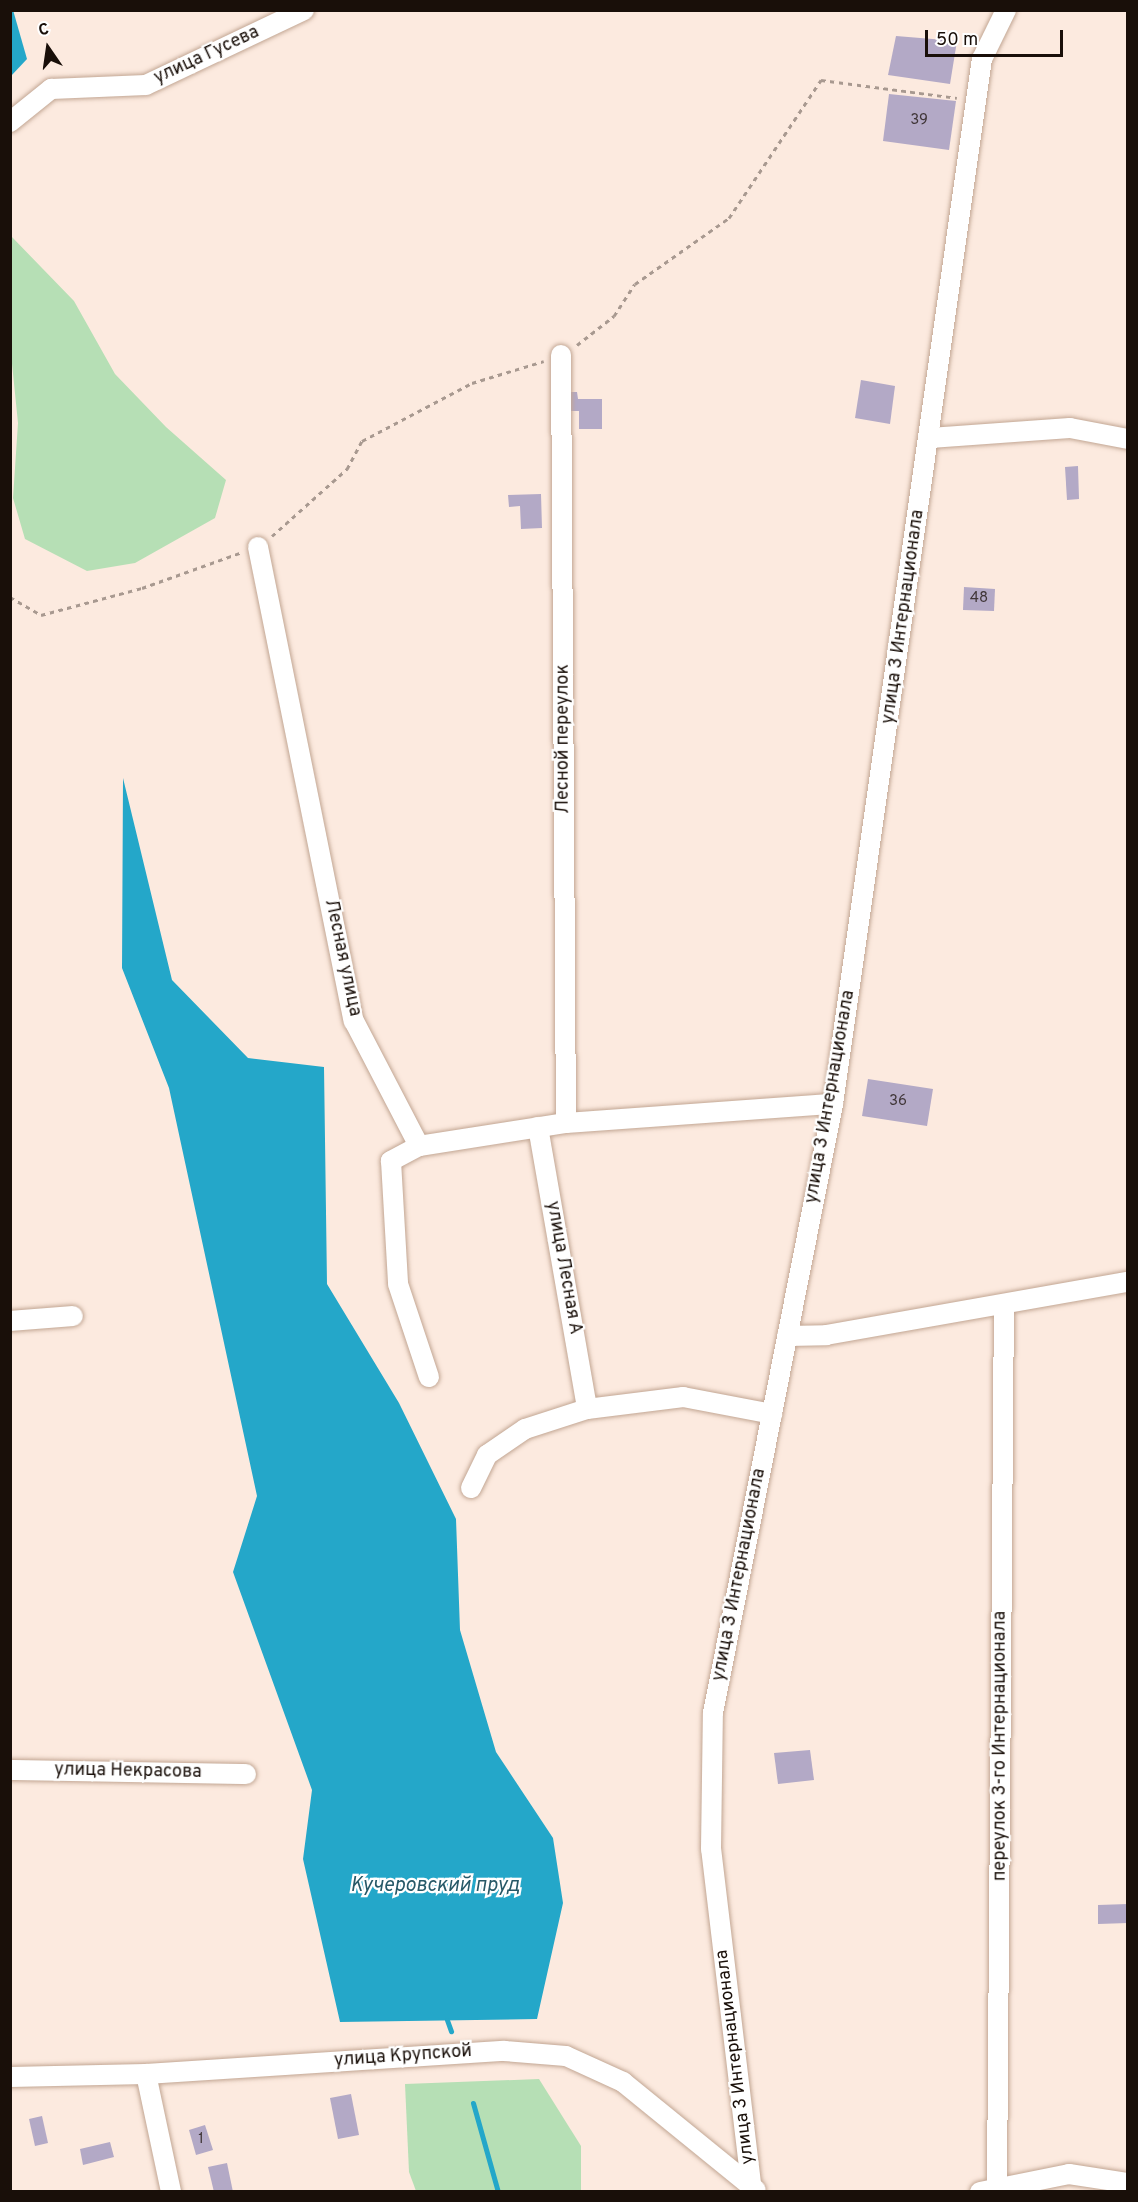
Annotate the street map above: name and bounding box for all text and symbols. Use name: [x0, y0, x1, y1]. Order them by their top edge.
north arrow: [18, 18, 78, 78]
scale bar: [928, 18, 1066, 56]
text: С: [37, 20, 51, 41]
street label: улица Гусева: [151, 22, 263, 90]
text: 50 m: [936, 29, 978, 52]
house number: 39: [910, 112, 928, 130]
street label: улица 3 Интернационала: [878, 508, 930, 726]
house number: 48: [970, 590, 988, 608]
street label: Лесной переулок: [553, 664, 575, 814]
street label: Лесная улица: [319, 897, 365, 1019]
street label: улица 3 Интернационала: [802, 989, 860, 1205]
house number: 36: [889, 1093, 907, 1111]
street label: улица Лесная А: [541, 1199, 585, 1337]
street label: улица 3 Интернационала: [709, 1467, 771, 1683]
street label: переулок 3-го Интернационала: [990, 1611, 1012, 1881]
street label: улица Некрасова: [54, 1760, 202, 1784]
water label: Кучеровский пруд: [350, 1874, 520, 1898]
street label: улица 3 Интернационала: [712, 1948, 760, 2166]
street label: улица Крупской: [333, 2041, 473, 2073]
house number: 1: [198, 2131, 204, 2149]

